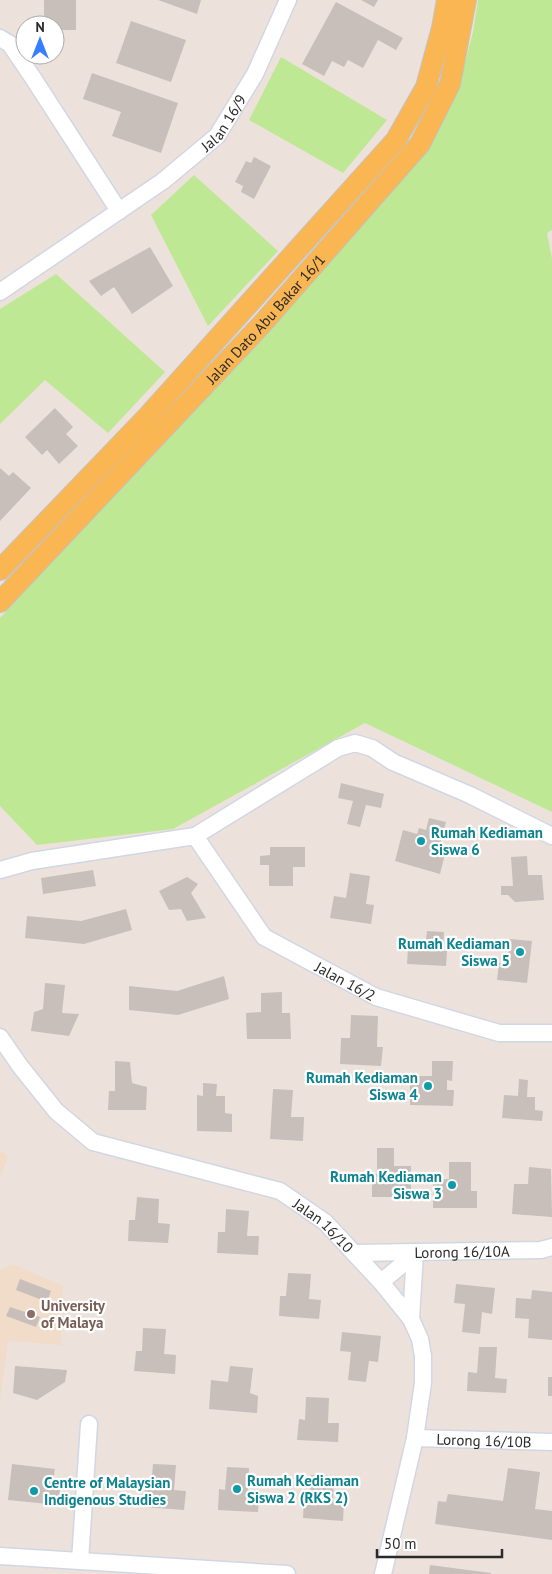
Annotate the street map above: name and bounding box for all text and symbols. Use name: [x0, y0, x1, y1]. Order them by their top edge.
north arrow: [15, 15, 65, 65]
text: N: [35, 18, 45, 36]
street label: Jalan 16/9: [196, 91, 250, 156]
street label: Jalan Dato Abu Bakar 16/1: [201, 250, 329, 388]
place label: Rumah Kediaman Siswa 6: [431, 823, 543, 859]
marker: Rumah Kediaman Siswa 6: [415, 835, 427, 847]
place label: Rumah Kediaman Siswa 5: [398, 934, 510, 970]
marker: Rumah Kediaman Siswa 5: [514, 946, 526, 958]
street label: Jalan 16/2: [311, 956, 379, 1005]
place label: Rumah Kediaman Siswa 4: [306, 1068, 418, 1104]
marker: Rumah Kediaman Siswa 4: [422, 1080, 434, 1092]
place label: Rumah Kediaman Siswa 3: [330, 1167, 442, 1203]
marker: Rumah Kediaman Siswa 3: [446, 1179, 458, 1191]
street label: Jalan 16/10: [289, 1193, 358, 1256]
street label: Lorong 16/10A: [414, 1241, 510, 1262]
place label: University of Malaya: [41, 1296, 106, 1332]
marker: University of Malaya: [25, 1308, 37, 1320]
street label: Lorong 16/10B: [436, 1429, 532, 1451]
place label: Rumah Kediaman Siswa 2 (RKS 2): [247, 1471, 359, 1507]
place label: Centre of Malaysian Indigenous Studies: [44, 1473, 170, 1509]
marker: Rumah Kediaman Siswa 2 (RKS 2): [231, 1483, 243, 1495]
marker: Centre of Malaysian Indigenous Studies: [28, 1485, 40, 1497]
scale bar: [377, 1526, 502, 1558]
text: 50 m: [384, 1534, 417, 1553]

